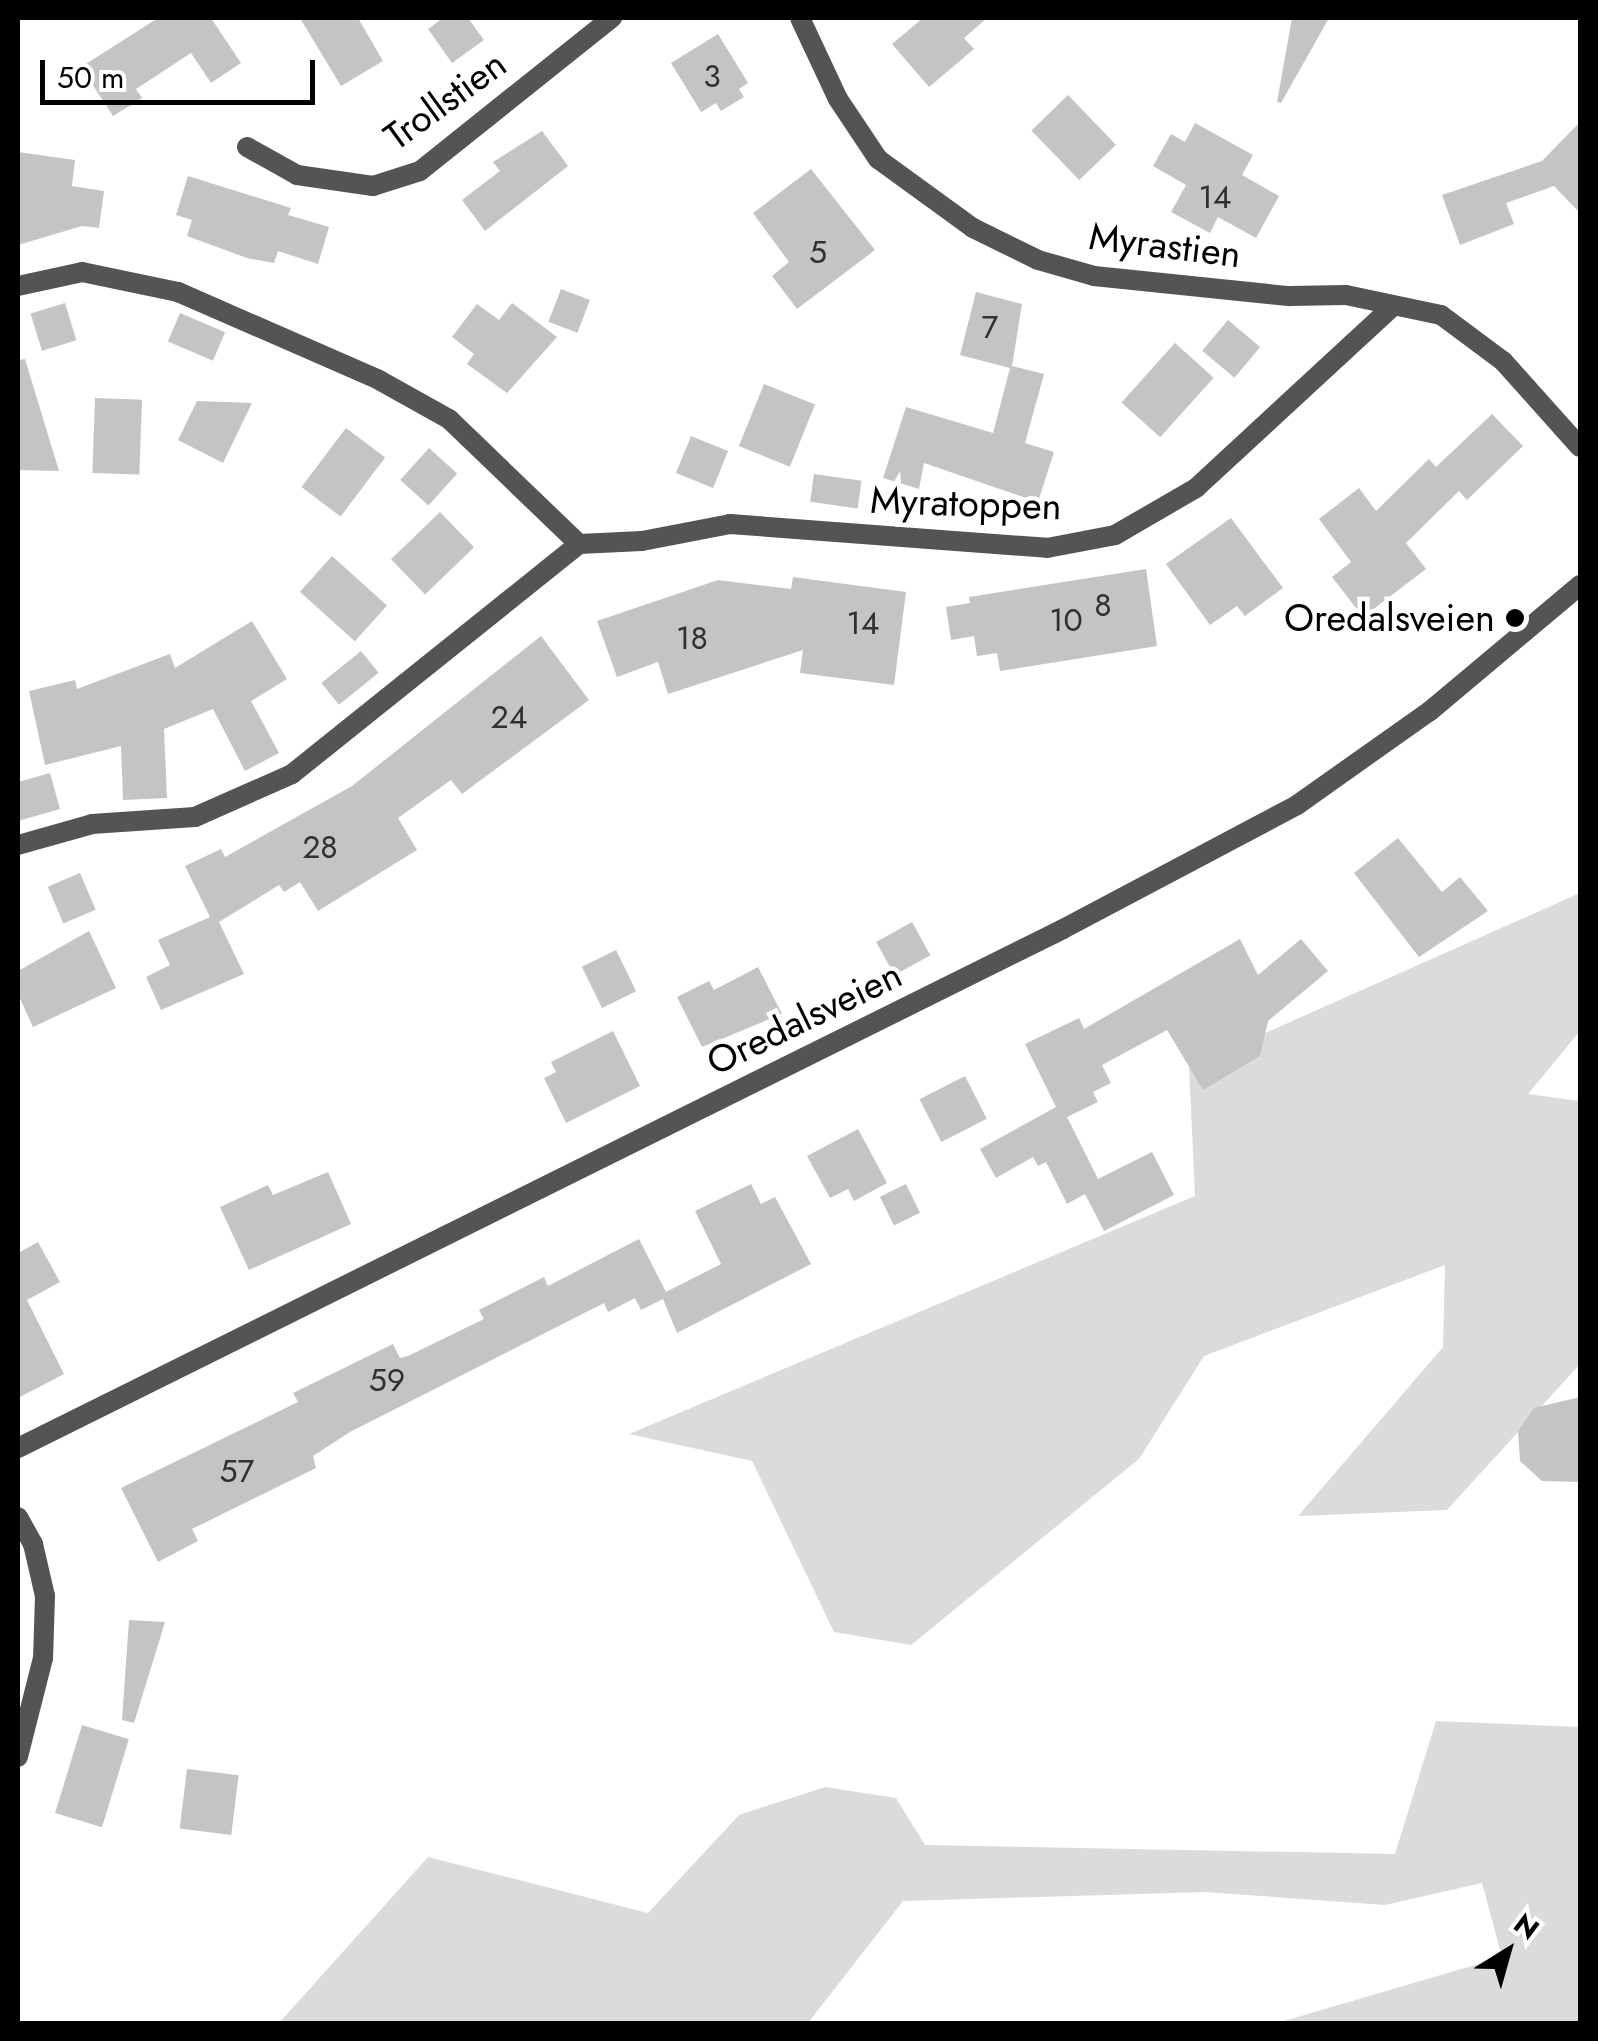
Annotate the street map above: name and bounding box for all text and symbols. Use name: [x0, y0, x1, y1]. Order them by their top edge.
scale bar: [45, 40, 320, 102]
street label: Trollstien: [375, 41, 515, 159]
text: 50 m: [57, 56, 124, 99]
house number: 3: [703, 57, 721, 95]
house number: 14: [1198, 178, 1232, 216]
street label: Myrastien: [1086, 213, 1244, 277]
house number: 5: [809, 233, 827, 271]
house number: 7: [982, 308, 998, 346]
street label: Myratoppen: [870, 477, 1062, 529]
house number: 8: [1094, 586, 1112, 624]
place label: Oredalsveien: [1284, 595, 1495, 641]
house number: 10: [1049, 601, 1083, 639]
house number: 14: [846, 604, 880, 642]
marker: Oredalsveien: [1504, 607, 1526, 629]
house number: 18: [676, 619, 708, 657]
house number: 24: [491, 698, 527, 736]
house number: 28: [302, 828, 338, 866]
street label: Oredalsveien: [699, 951, 909, 1085]
house number: 59: [369, 1361, 405, 1399]
house number: 57: [220, 1452, 254, 1490]
north arrow: [1458, 1901, 1558, 2001]
text: N: [1505, 1904, 1548, 1950]

